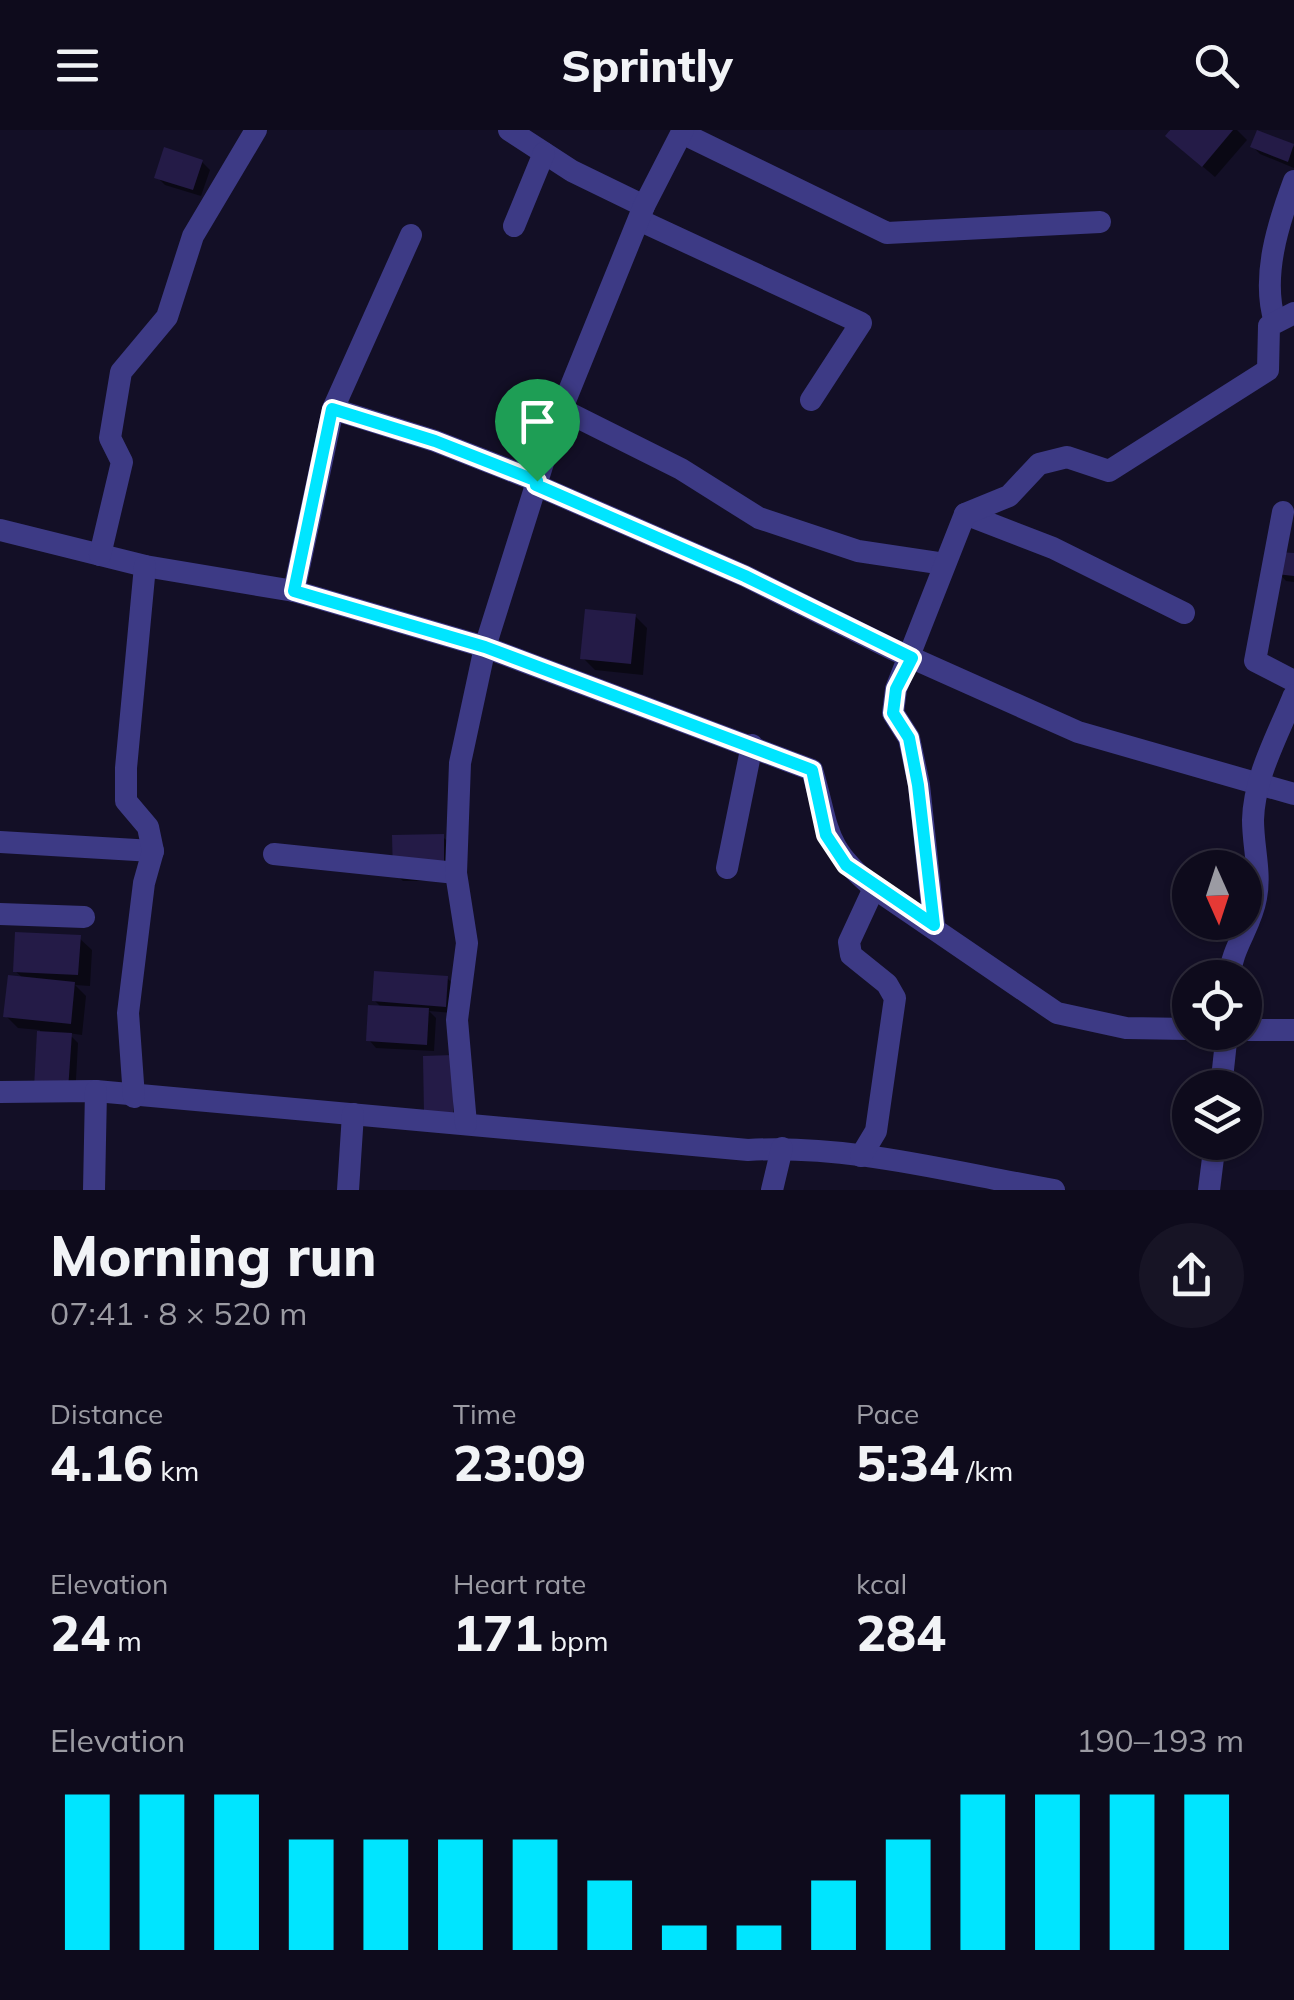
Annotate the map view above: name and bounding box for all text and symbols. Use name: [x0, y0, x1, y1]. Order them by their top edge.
text: Sprintly: [561, 37, 733, 93]
icon: menu: [50, 38, 105, 93]
icon: search: [1189, 38, 1244, 93]
pin: [495, 379, 580, 482]
icon: arrive: [510, 394, 565, 449]
north arrow: [1172, 850, 1262, 940]
map controls: [1172, 850, 1262, 1160]
button: locate: [1172, 960, 1262, 1050]
button: layers: [1172, 1070, 1262, 1160]
text: Morning run: [50, 1221, 377, 1290]
button: share: [1139, 1223, 1244, 1328]
text: 07:41 · 8 × 520 m: [50, 1293, 307, 1333]
text: Distance: [50, 1396, 163, 1431]
text: Time: [453, 1396, 516, 1431]
text: Pace: [856, 1396, 919, 1431]
text: 4.16: [50, 1431, 153, 1494]
text: 23:09: [453, 1431, 586, 1494]
text: 5:34: [856, 1431, 959, 1494]
text: km: [153, 1453, 199, 1488]
text: /km: [959, 1453, 1013, 1488]
text: Elevation: [50, 1566, 168, 1601]
text: Heart rate: [453, 1566, 586, 1601]
text: kcal: [856, 1566, 907, 1601]
text: 24: [50, 1601, 110, 1664]
text: 171: [453, 1601, 543, 1664]
text: 284: [856, 1601, 946, 1664]
text: m: [110, 1623, 142, 1658]
text: bpm: [543, 1623, 609, 1658]
text: Elevation: [50, 1720, 185, 1760]
text: 190–193 m: [1076, 1720, 1244, 1760]

